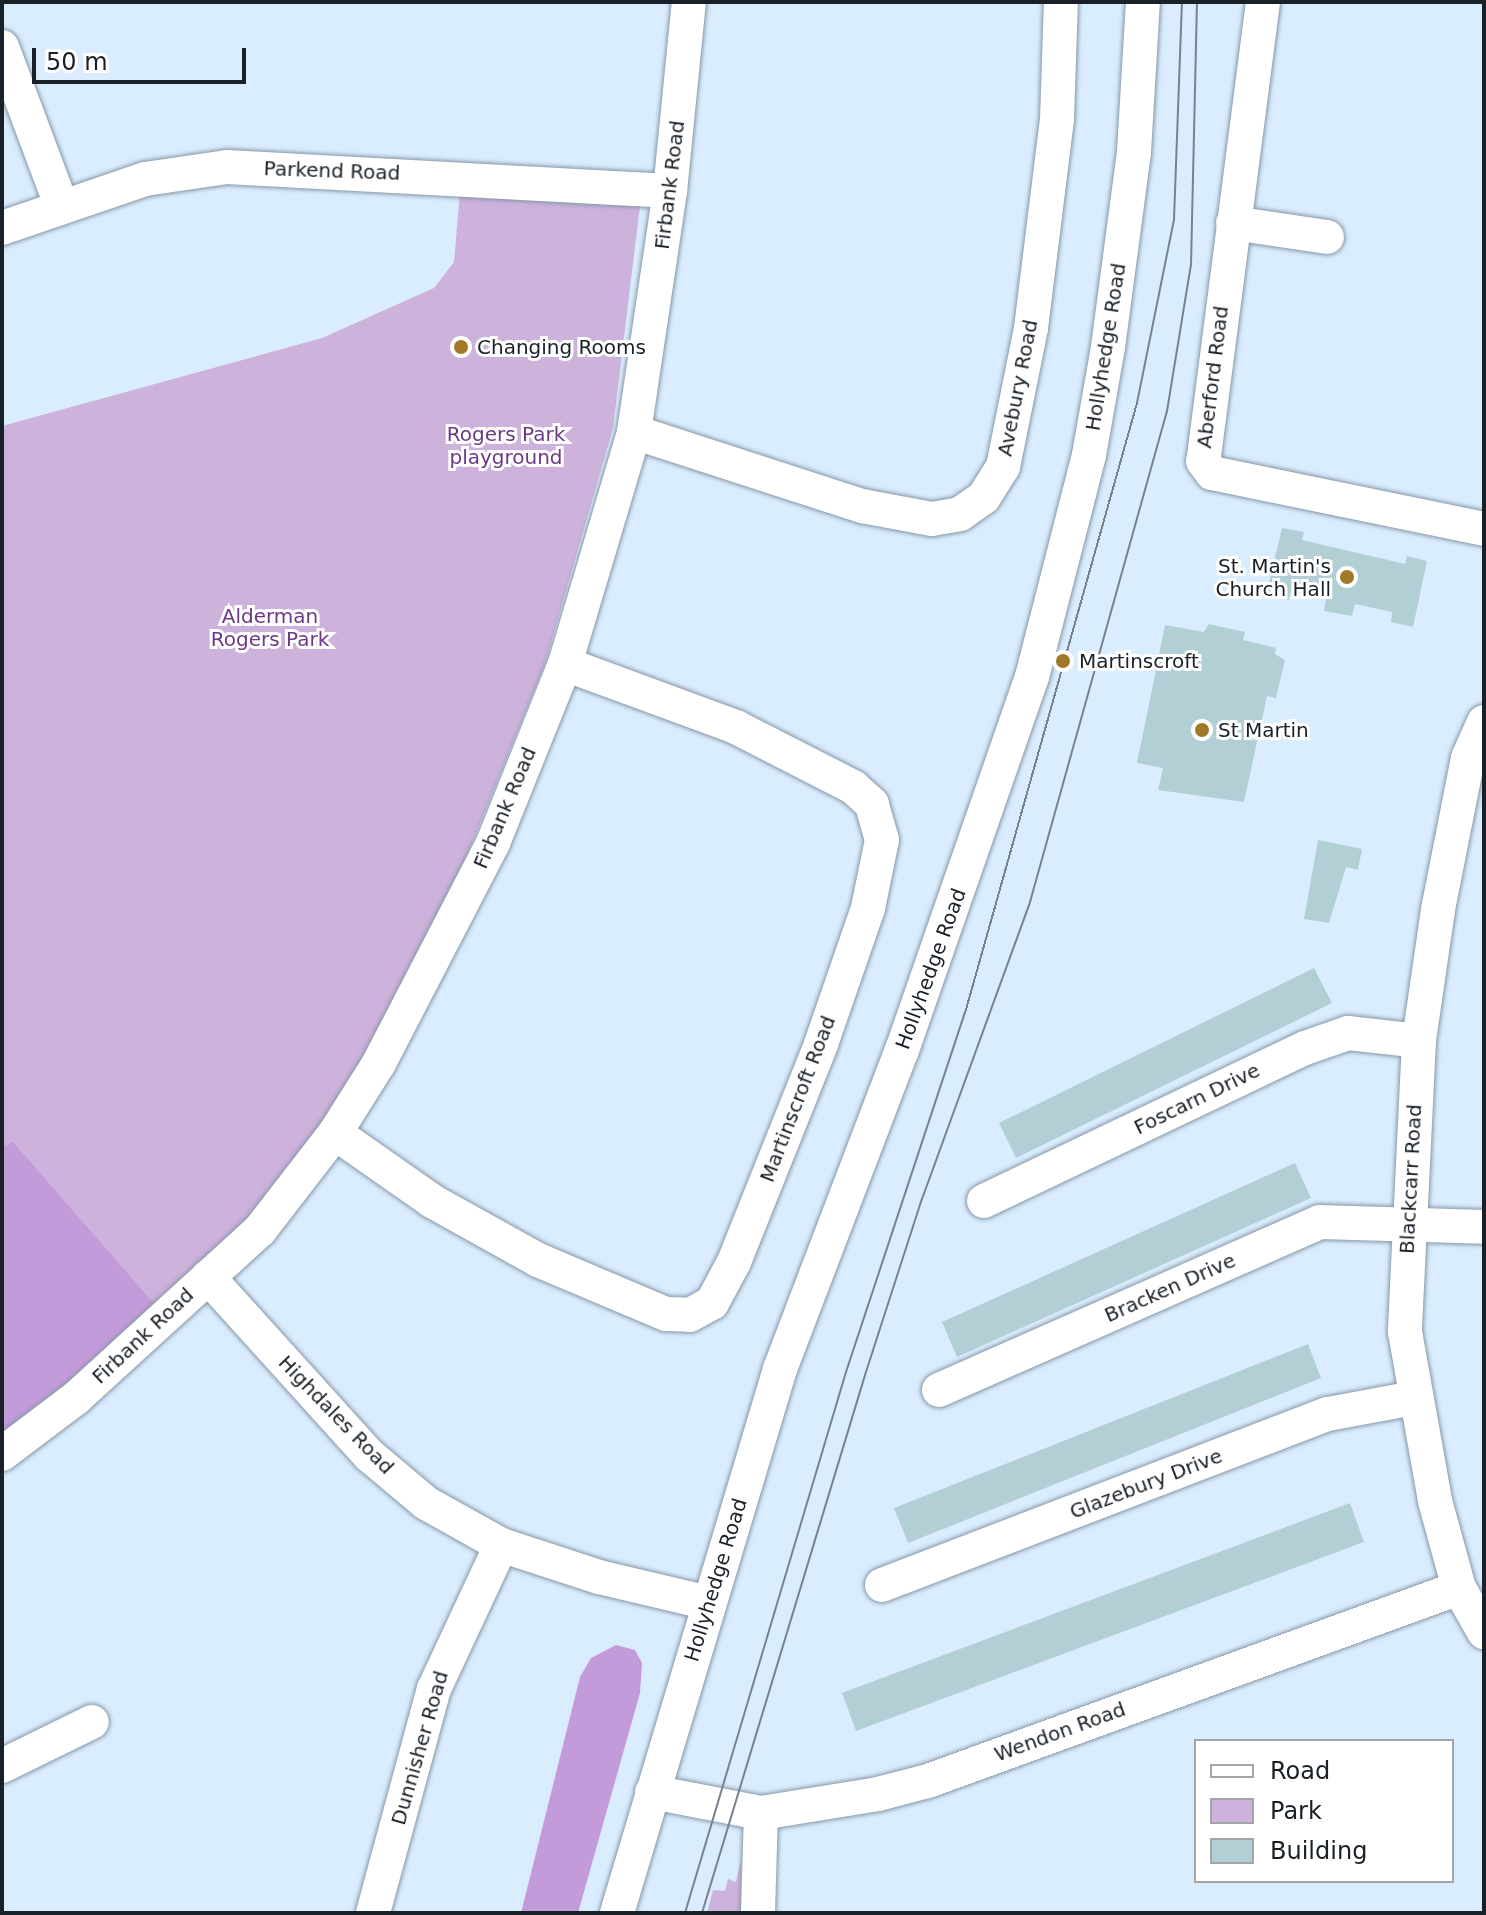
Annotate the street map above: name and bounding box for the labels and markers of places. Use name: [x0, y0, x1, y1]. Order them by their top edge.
place label: Changing Rooms: [477, 335, 646, 359]
marker: Changing Rooms: [452, 338, 470, 356]
place label: St. Martin's Church Hall: [1215, 554, 1331, 601]
marker: St. Martin's Church Hall: [1338, 568, 1356, 586]
place label: Martinscroft: [1079, 649, 1199, 673]
marker: Martinscroft: [1054, 652, 1072, 670]
place label: St Martin: [1218, 718, 1309, 742]
marker: St Martin: [1193, 721, 1211, 739]

